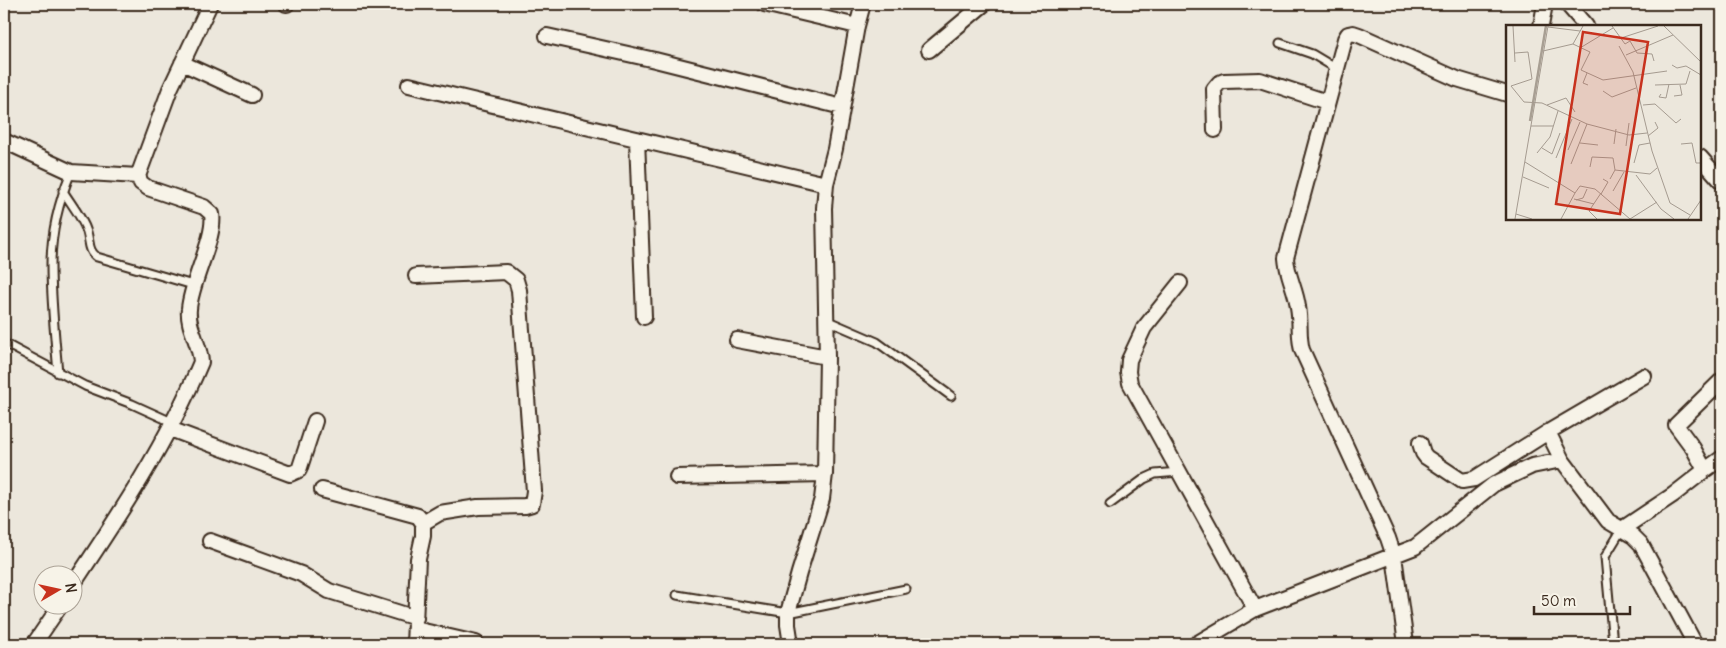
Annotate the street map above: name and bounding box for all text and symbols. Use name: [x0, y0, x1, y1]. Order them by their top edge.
inset map: [1506, 25, 1701, 220]
north arrow: [32, 566, 82, 616]
text: N: [61, 582, 80, 594]
scale bar: [1534, 583, 1630, 615]
text: 50 m: [1541, 591, 1576, 610]

